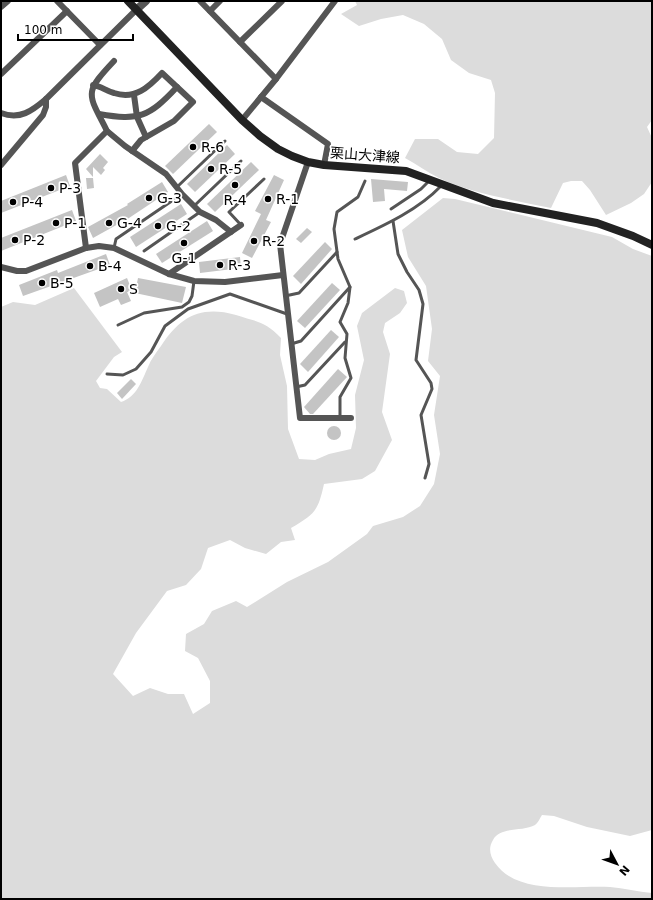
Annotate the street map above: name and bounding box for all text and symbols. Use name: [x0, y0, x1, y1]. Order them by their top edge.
scale bar: [18, 16, 133, 42]
text: 100 m: [24, 23, 62, 37]
place label: R-6: [201, 139, 224, 155]
marker: R-6: [188, 142, 198, 152]
street label: 栗山大津線: [330, 145, 400, 165]
place label: R-5: [219, 161, 242, 177]
marker: R-5: [206, 164, 216, 174]
place label: P-3: [59, 180, 81, 196]
marker: R-4: [230, 180, 240, 190]
marker: P-3: [46, 183, 56, 193]
place label: G-3: [157, 190, 182, 206]
place label: R-1: [276, 191, 299, 207]
place label: R-4: [223, 192, 247, 208]
marker: G-3: [144, 193, 154, 203]
place label: P-4: [21, 194, 43, 210]
marker: R-1: [263, 194, 273, 204]
marker: P-4: [8, 197, 18, 207]
place label: P-1: [64, 215, 86, 231]
place label: G-4: [117, 215, 142, 231]
marker: P-1: [51, 218, 61, 228]
marker: G-4: [104, 218, 114, 228]
place label: G-2: [166, 218, 191, 234]
marker: G-2: [153, 221, 163, 231]
place label: P-2: [23, 232, 45, 248]
place label: R-2: [262, 233, 285, 249]
marker: P-2: [10, 235, 20, 245]
marker: R-2: [249, 236, 259, 246]
marker: G-1: [179, 238, 189, 248]
place label: G-1: [172, 250, 196, 266]
place label: R-3: [228, 257, 251, 273]
place label: B-4: [98, 258, 122, 274]
marker: R-3: [215, 260, 225, 270]
marker: B-4: [85, 261, 95, 271]
place label: B-5: [50, 275, 74, 291]
marker: B-5: [37, 278, 47, 288]
place label: S: [129, 281, 138, 297]
marker: S: [116, 284, 126, 294]
north arrow: [597, 844, 637, 884]
text: N: [616, 862, 632, 878]

